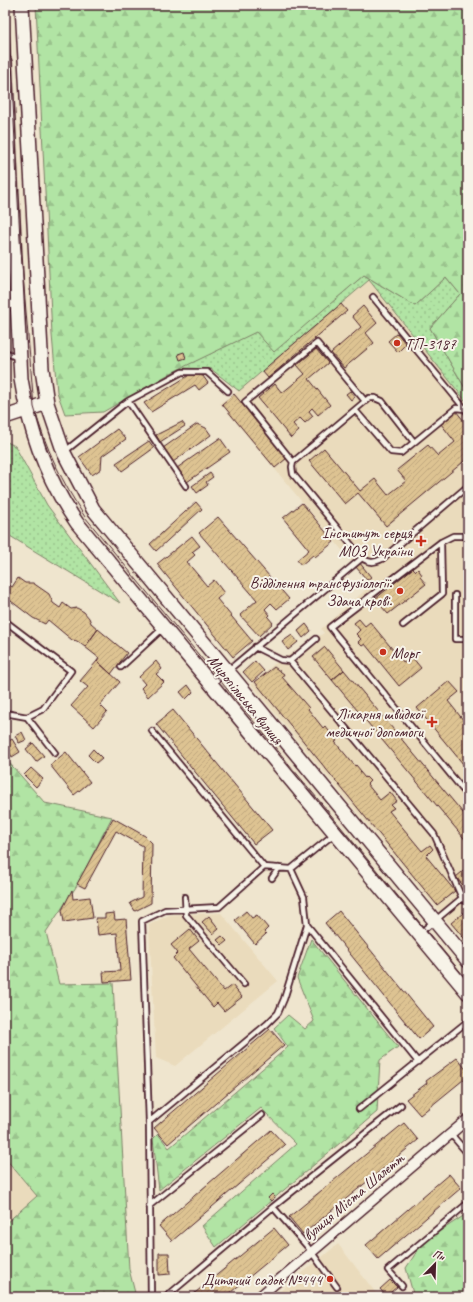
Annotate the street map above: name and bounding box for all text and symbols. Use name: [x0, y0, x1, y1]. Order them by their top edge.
place label: ТП-3187: [405, 334, 457, 354]
marker: ТП-3187: [392, 338, 402, 348]
place label: Інститут серця МОЗ України: [322, 523, 413, 561]
marker: Інститут серця МОЗ України: [415, 535, 427, 547]
place label: Відділення трансфузіології. Здача крові.: [250, 573, 393, 611]
marker: Відділення трансфузіології. Здача крові.: [395, 586, 405, 596]
place label: Морг: [391, 643, 421, 663]
marker: Морг: [378, 647, 388, 657]
street label: Миропільська вулиця: [203, 651, 288, 749]
place label: Лікарня швидкої медичної допомоги: [325, 704, 426, 742]
marker: Лікарня швидкої медичної допомоги: [426, 716, 438, 728]
street label: вулиця Міста Шалетт: [299, 1148, 409, 1245]
north arrow: [415, 1244, 455, 1284]
text: Пн: [431, 1246, 448, 1264]
place label: Дитячий садок №444: [202, 1270, 324, 1290]
marker: Дитячий садок №444: [325, 1274, 335, 1284]

